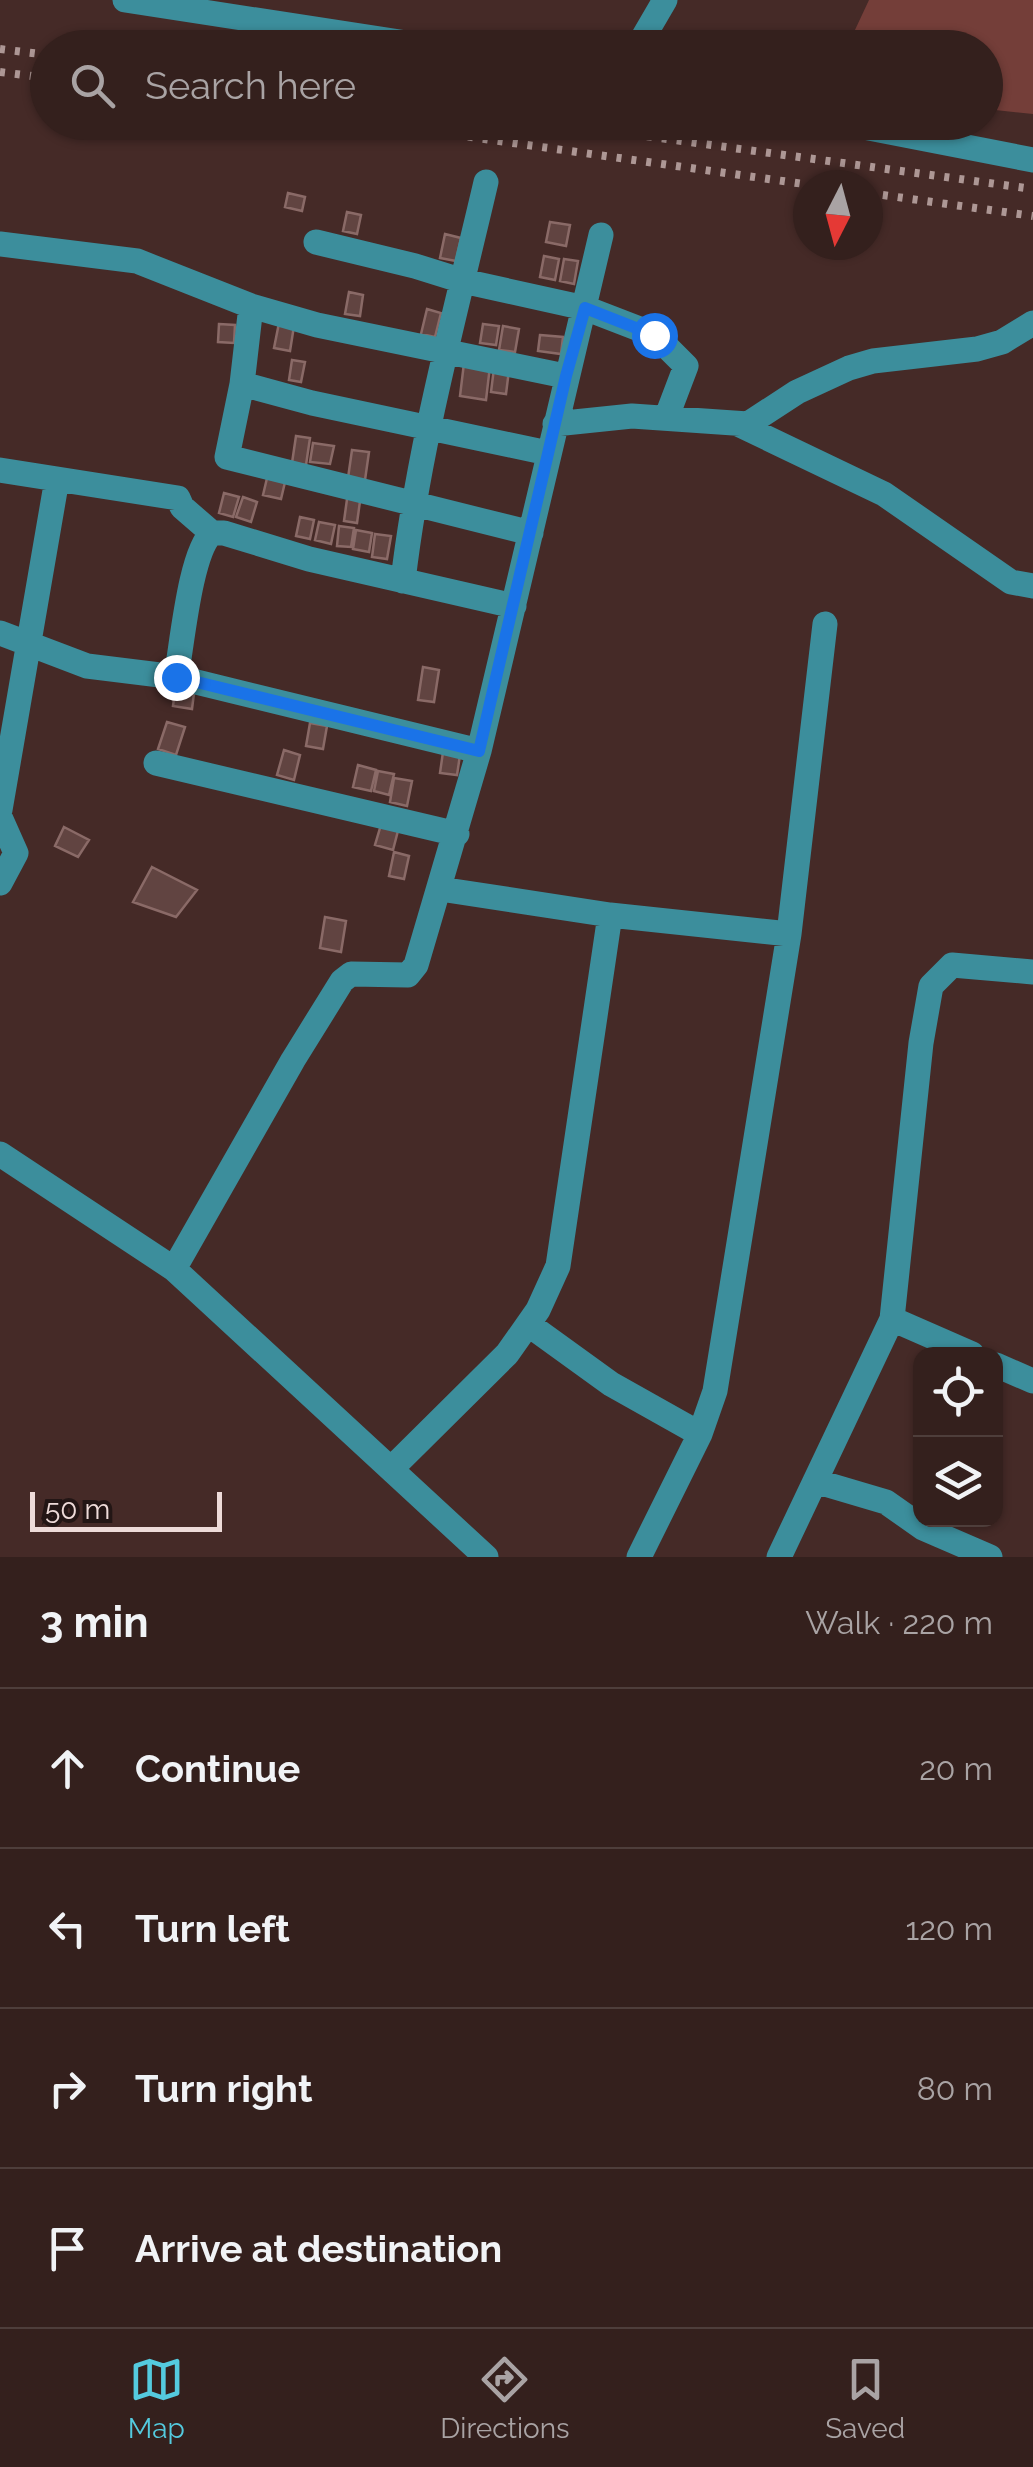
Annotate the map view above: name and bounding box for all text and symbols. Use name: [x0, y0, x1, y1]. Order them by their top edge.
search box: [30, 30, 1003, 140]
icon: search: [65, 58, 120, 113]
text: Search here: [145, 63, 356, 108]
north arrow: [793, 170, 883, 260]
route start: [632, 313, 678, 359]
route end: [154, 655, 200, 701]
map controls: [913, 1347, 1003, 1527]
button: locate: [913, 1347, 1003, 1437]
button: layers: [913, 1437, 1003, 1527]
scale bar: [30, 1487, 222, 1532]
text: 50 m: [45, 1493, 110, 1526]
text: 3 min: [40, 1598, 149, 1647]
text: Walk · 220 m: [805, 1604, 993, 1641]
icon: ahead: [40, 1741, 95, 1796]
text: Continue: [135, 1746, 300, 1791]
text: 20 m: [919, 1750, 993, 1787]
icon: left: [40, 1901, 95, 1956]
text: Turn left: [135, 1906, 290, 1951]
text: 120 m: [905, 1910, 993, 1947]
icon: right: [40, 2061, 95, 2116]
text: Turn right: [135, 2066, 312, 2111]
text: 80 m: [917, 2070, 993, 2107]
icon: arrive: [40, 2221, 95, 2276]
text: Arrive at destination: [135, 2226, 502, 2271]
tab: Map: [128, 2352, 185, 2445]
tab: Directions: [440, 2352, 570, 2445]
tab: Saved: [825, 2352, 905, 2445]

